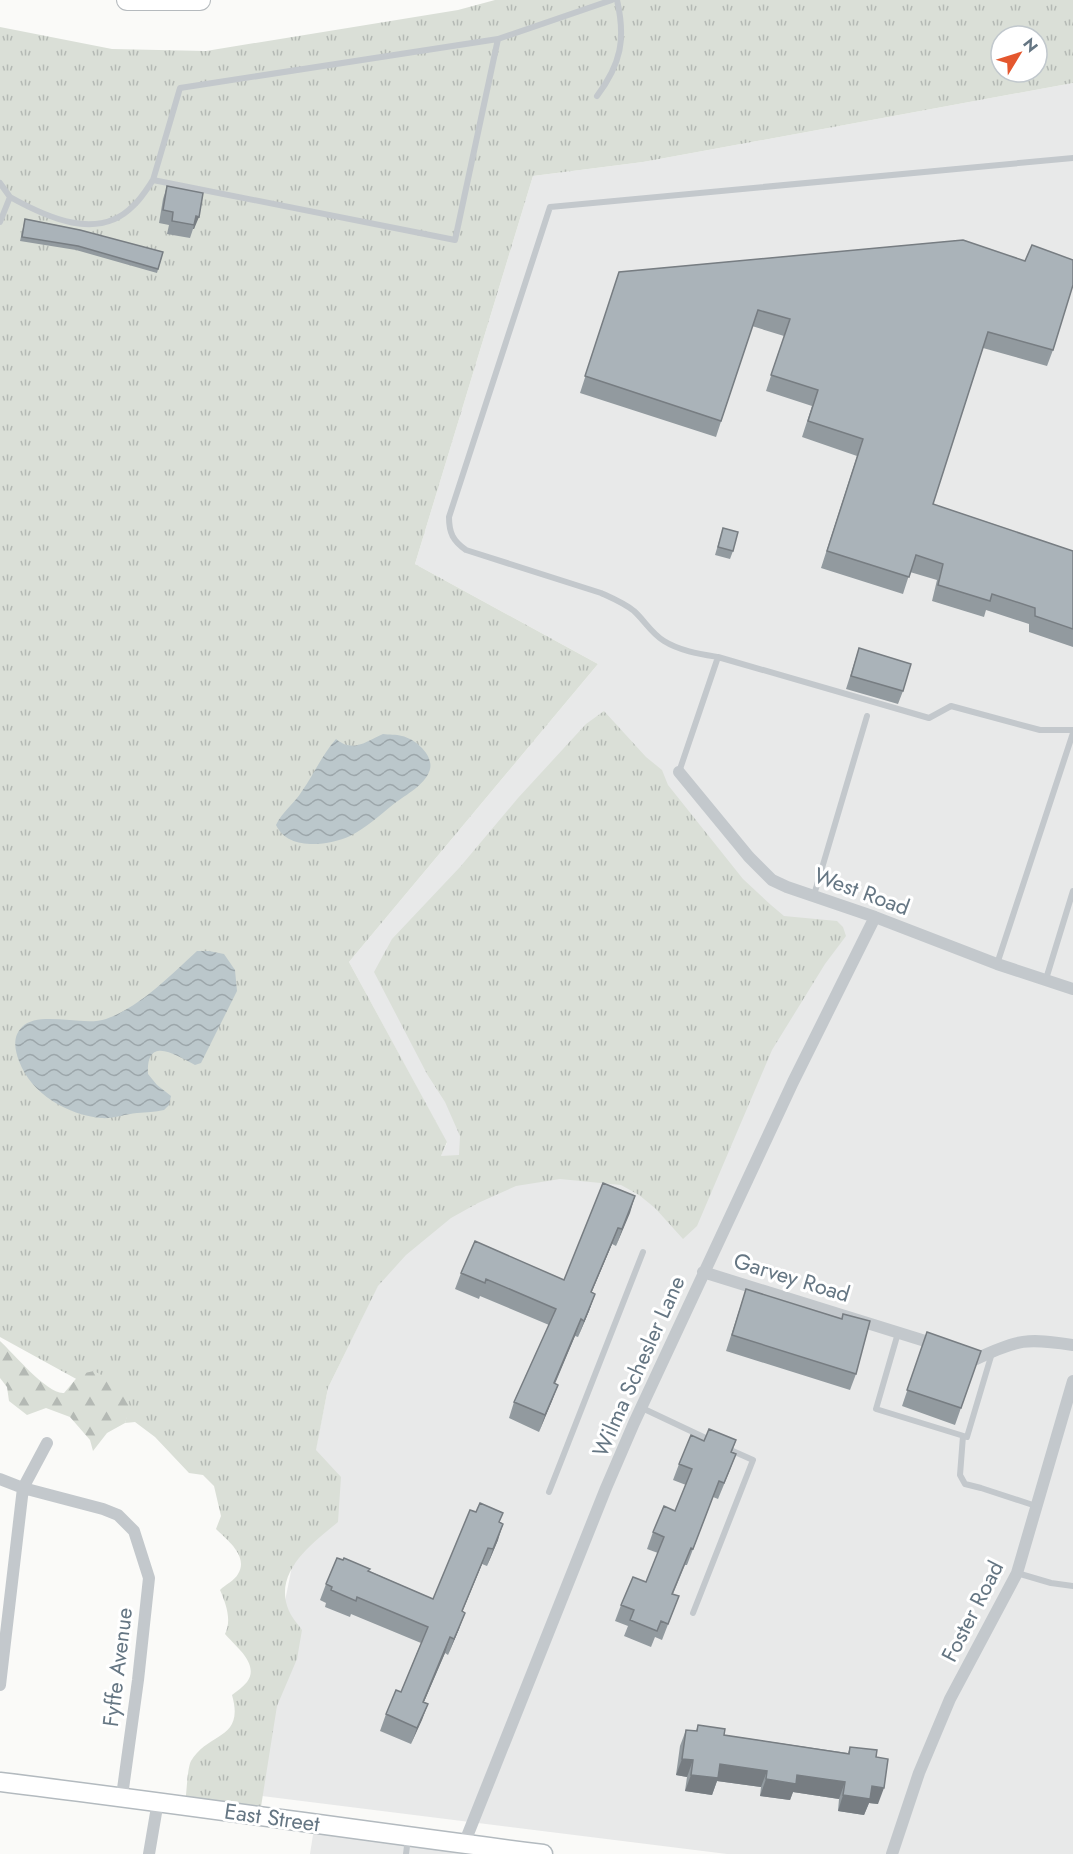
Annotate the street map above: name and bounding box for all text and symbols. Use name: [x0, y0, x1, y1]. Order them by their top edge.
north arrow: [989, 24, 1049, 84]
text: N: [1017, 33, 1043, 57]
street label: West Road: [810, 859, 914, 923]
street label: Garvey Road: [730, 1244, 854, 1310]
street label: Wilma Schesler Lane: [584, 1270, 692, 1462]
street label: Foster Road: [933, 1555, 1011, 1667]
street label: Fyffe Avenue: [94, 1606, 140, 1728]
street label: East Street: [222, 1794, 322, 1840]

